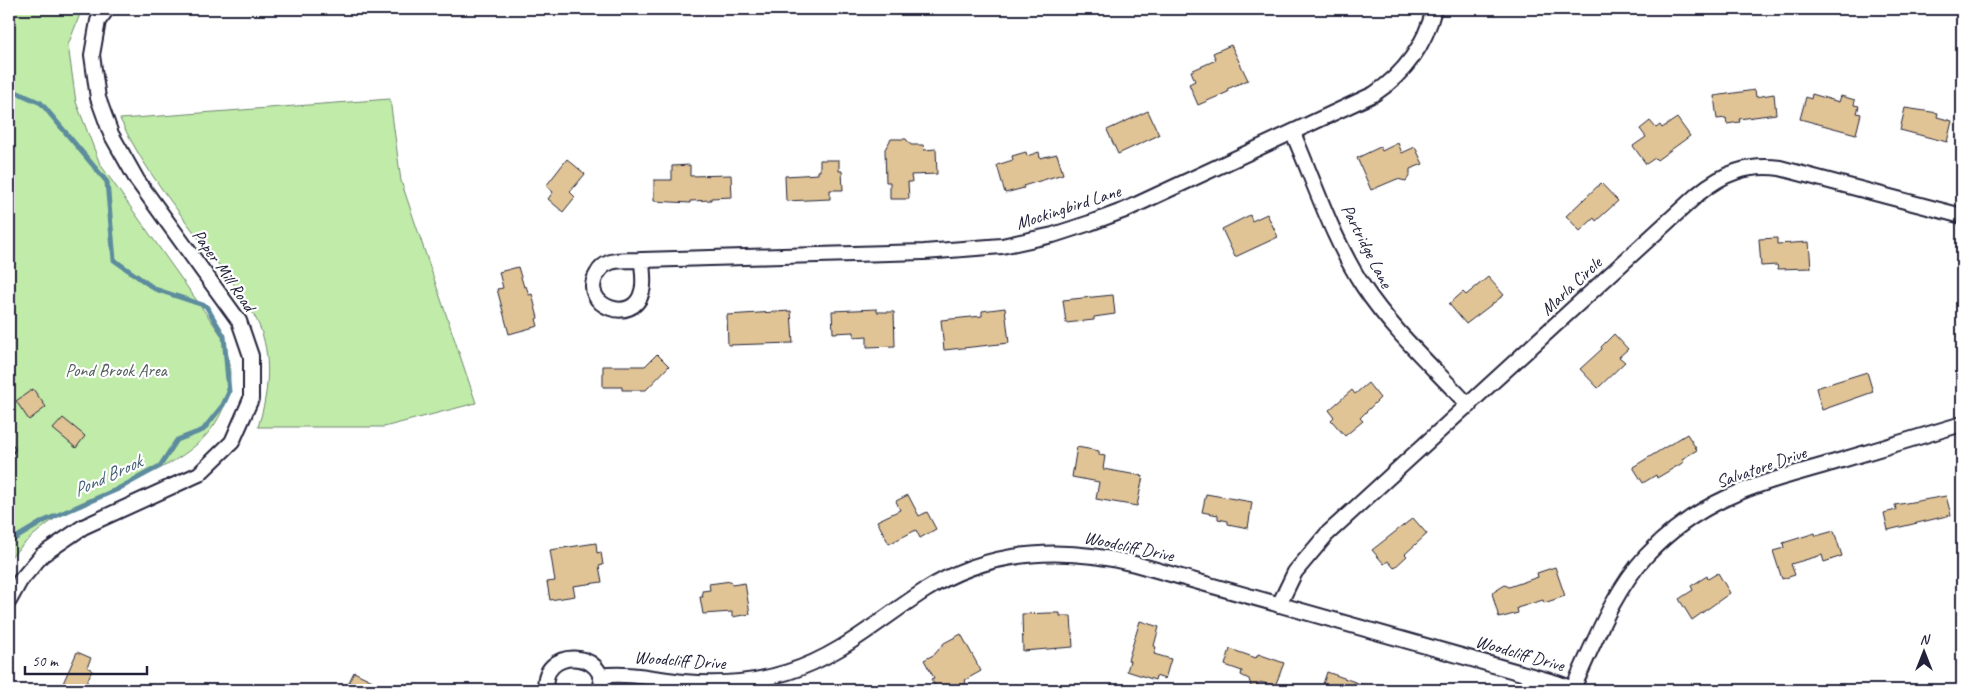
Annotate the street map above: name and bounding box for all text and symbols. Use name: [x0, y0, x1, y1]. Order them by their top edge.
street label: Mockingbird Lane: [1013, 179, 1124, 234]
street label: Partridge Lane: [1337, 200, 1398, 293]
street label: Paper Mill Road: [188, 225, 262, 318]
street label: Marla Circle: [1536, 251, 1607, 320]
park label: Pond Brook Area: [65, 359, 169, 381]
street label: Salvatore Drive: [1713, 441, 1810, 493]
water label: Pond Brook: [69, 448, 148, 502]
street label: Woodcliff Drive: [1082, 526, 1177, 566]
north arrow: [1898, 626, 1948, 676]
street label: Woodcliff Drive: [1473, 630, 1568, 676]
text: N: [1920, 631, 1931, 648]
scale bar: [25, 644, 148, 676]
street label: Woodcliff Drive: [634, 646, 727, 674]
text: 50 m: [32, 652, 59, 671]

